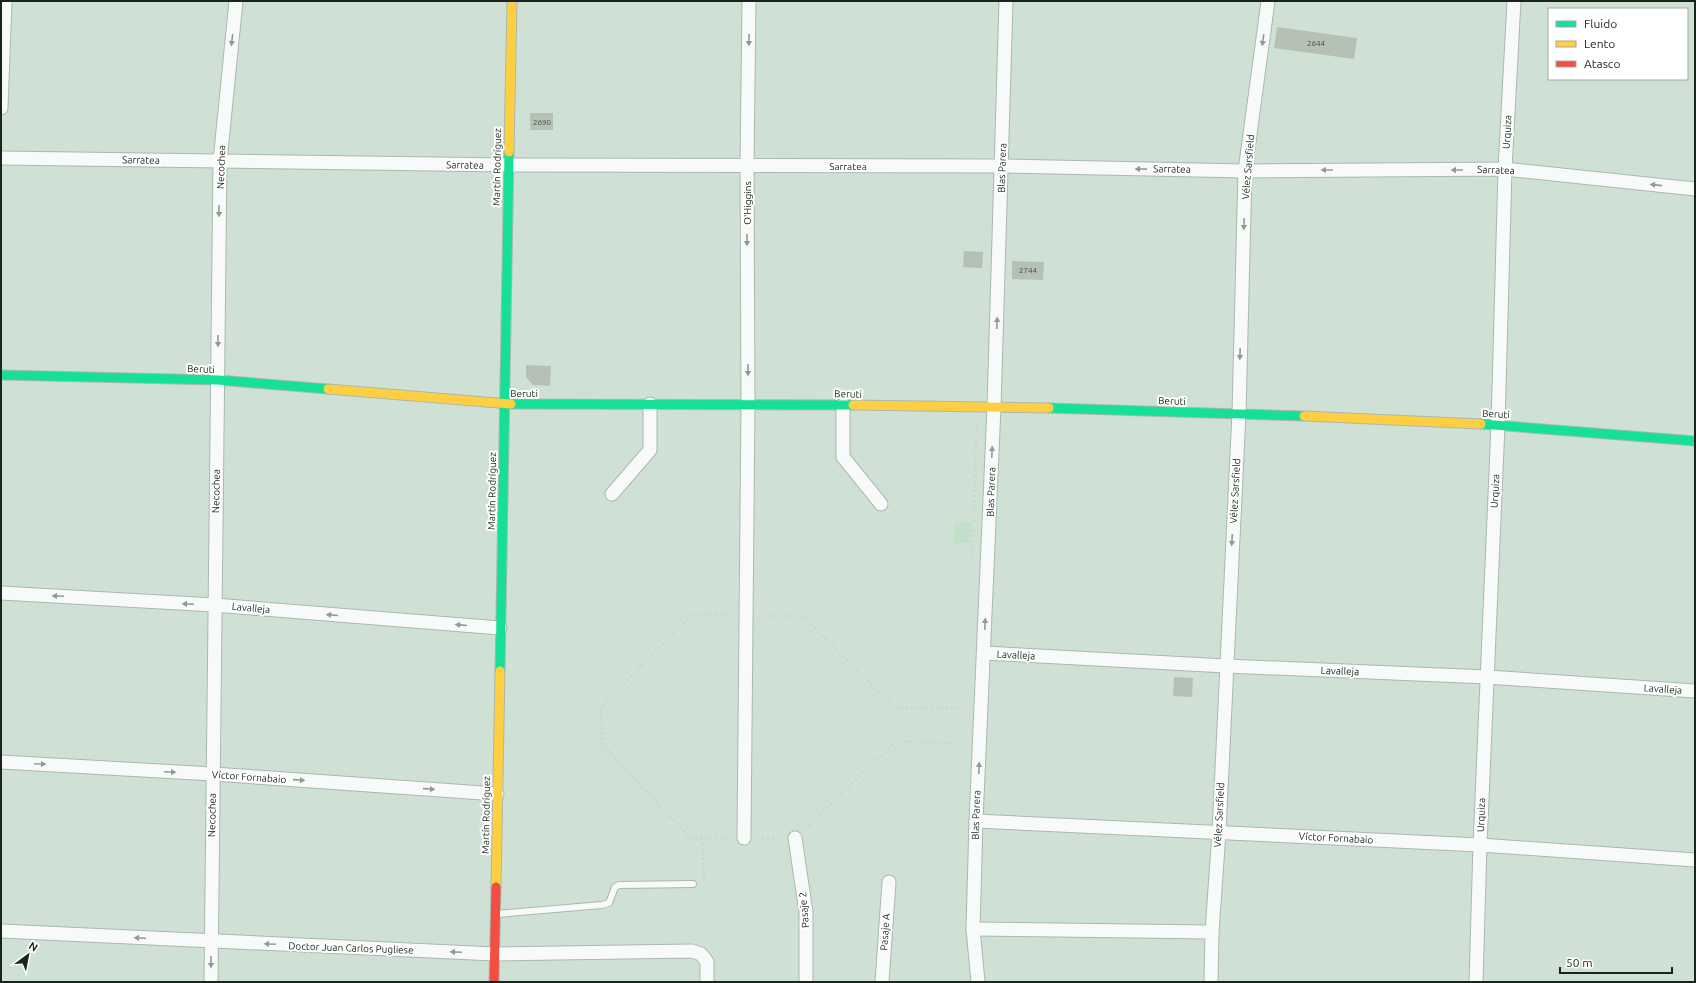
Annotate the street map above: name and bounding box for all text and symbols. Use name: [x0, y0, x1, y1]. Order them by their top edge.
legend: [1548, 8, 1688, 80]
text: Fluido: [1584, 17, 1617, 30]
one-way arrow: [228, 34, 235, 46]
one-way arrow: [746, 34, 752, 47]
one-way arrow: [1260, 34, 1266, 46]
text: Lento: [1584, 37, 1615, 50]
house number: 2644: [1307, 39, 1326, 48]
text: Atasco: [1584, 57, 1620, 70]
street label: Urquiza: [1501, 115, 1513, 149]
house number: 2690: [533, 118, 552, 127]
street label: Martín Rodríguez: [491, 128, 503, 206]
street label: Vélez Sarsfield: [1240, 134, 1256, 200]
street label: Blas Parera: [996, 143, 1008, 193]
street label: Necochea: [215, 145, 227, 189]
street label: Sarratea: [122, 154, 160, 166]
street label: Sarratea: [446, 159, 484, 171]
street label: Sarratea: [829, 161, 867, 172]
street label: Sarratea: [1153, 163, 1191, 175]
street label: Sarratea: [1477, 164, 1515, 176]
one-way arrow: [1134, 166, 1147, 172]
one-way arrow: [1320, 167, 1333, 173]
one-way arrow: [1450, 167, 1463, 173]
street label: O'Higgins: [742, 181, 753, 225]
one-way arrow: [1650, 182, 1662, 188]
one-way arrow: [216, 205, 222, 218]
one-way arrow: [1241, 218, 1247, 231]
one-way arrow: [744, 234, 750, 247]
house number: 2744: [1019, 266, 1038, 275]
one-way arrow: [993, 317, 1000, 329]
one-way arrow: [215, 335, 221, 348]
one-way arrow: [1237, 348, 1243, 361]
street label: Beruti: [187, 363, 215, 375]
one-way arrow: [745, 364, 751, 377]
street label: Beruti: [510, 388, 538, 399]
street label: Beruti: [834, 388, 862, 400]
street label: Beruti: [1158, 395, 1186, 407]
street label: Beruti: [1482, 408, 1510, 420]
one-way arrow: [989, 446, 995, 459]
street label: Martín Rodríguez: [486, 452, 498, 530]
street label: Vélez Sarsfield: [1228, 458, 1242, 524]
street label: Blas Parera: [985, 467, 997, 517]
street label: Necochea: [210, 469, 222, 513]
street label: Urquiza: [1489, 474, 1501, 508]
one-way arrow: [1229, 534, 1236, 546]
one-way arrow: [52, 593, 64, 600]
one-way arrow: [182, 600, 194, 607]
street label: Lavalleja: [231, 601, 271, 615]
one-way arrow: [326, 611, 338, 618]
one-way arrow: [982, 618, 989, 630]
one-way arrow: [455, 622, 467, 629]
street label: Lavalleja: [996, 648, 1036, 662]
street label: Lavalleja: [1321, 665, 1359, 677]
street label: Lavalleja: [1643, 682, 1683, 696]
one-way arrow: [34, 761, 46, 768]
one-way arrow: [975, 762, 982, 774]
one-way arrow: [164, 768, 176, 775]
street label: Víctor Fornabaio: [211, 769, 287, 785]
street label: Martín Rodríguez: [480, 776, 492, 854]
one-way arrow: [293, 777, 305, 784]
street label: Vélez Sarsfield: [1212, 782, 1226, 848]
one-way arrow: [423, 786, 435, 793]
street label: Blas Parera: [970, 790, 982, 840]
street label: Necochea: [206, 793, 218, 837]
street label: Urquiza: [1475, 798, 1487, 832]
street label: Víctor Fornabaio: [1298, 831, 1374, 845]
street label: Pasaje 2: [797, 891, 811, 929]
street label: Pasaje A: [878, 913, 892, 951]
north arrow: [8, 935, 48, 975]
one-way arrow: [133, 935, 146, 941]
text: N: [27, 939, 40, 954]
street label: Doctor Juan Carlos Pugliese: [288, 940, 414, 956]
one-way arrow: [263, 941, 276, 947]
one-way arrow: [449, 949, 462, 955]
scale bar: [1560, 949, 1672, 975]
one-way arrow: [208, 956, 214, 969]
text: 50 m: [1566, 956, 1593, 969]

